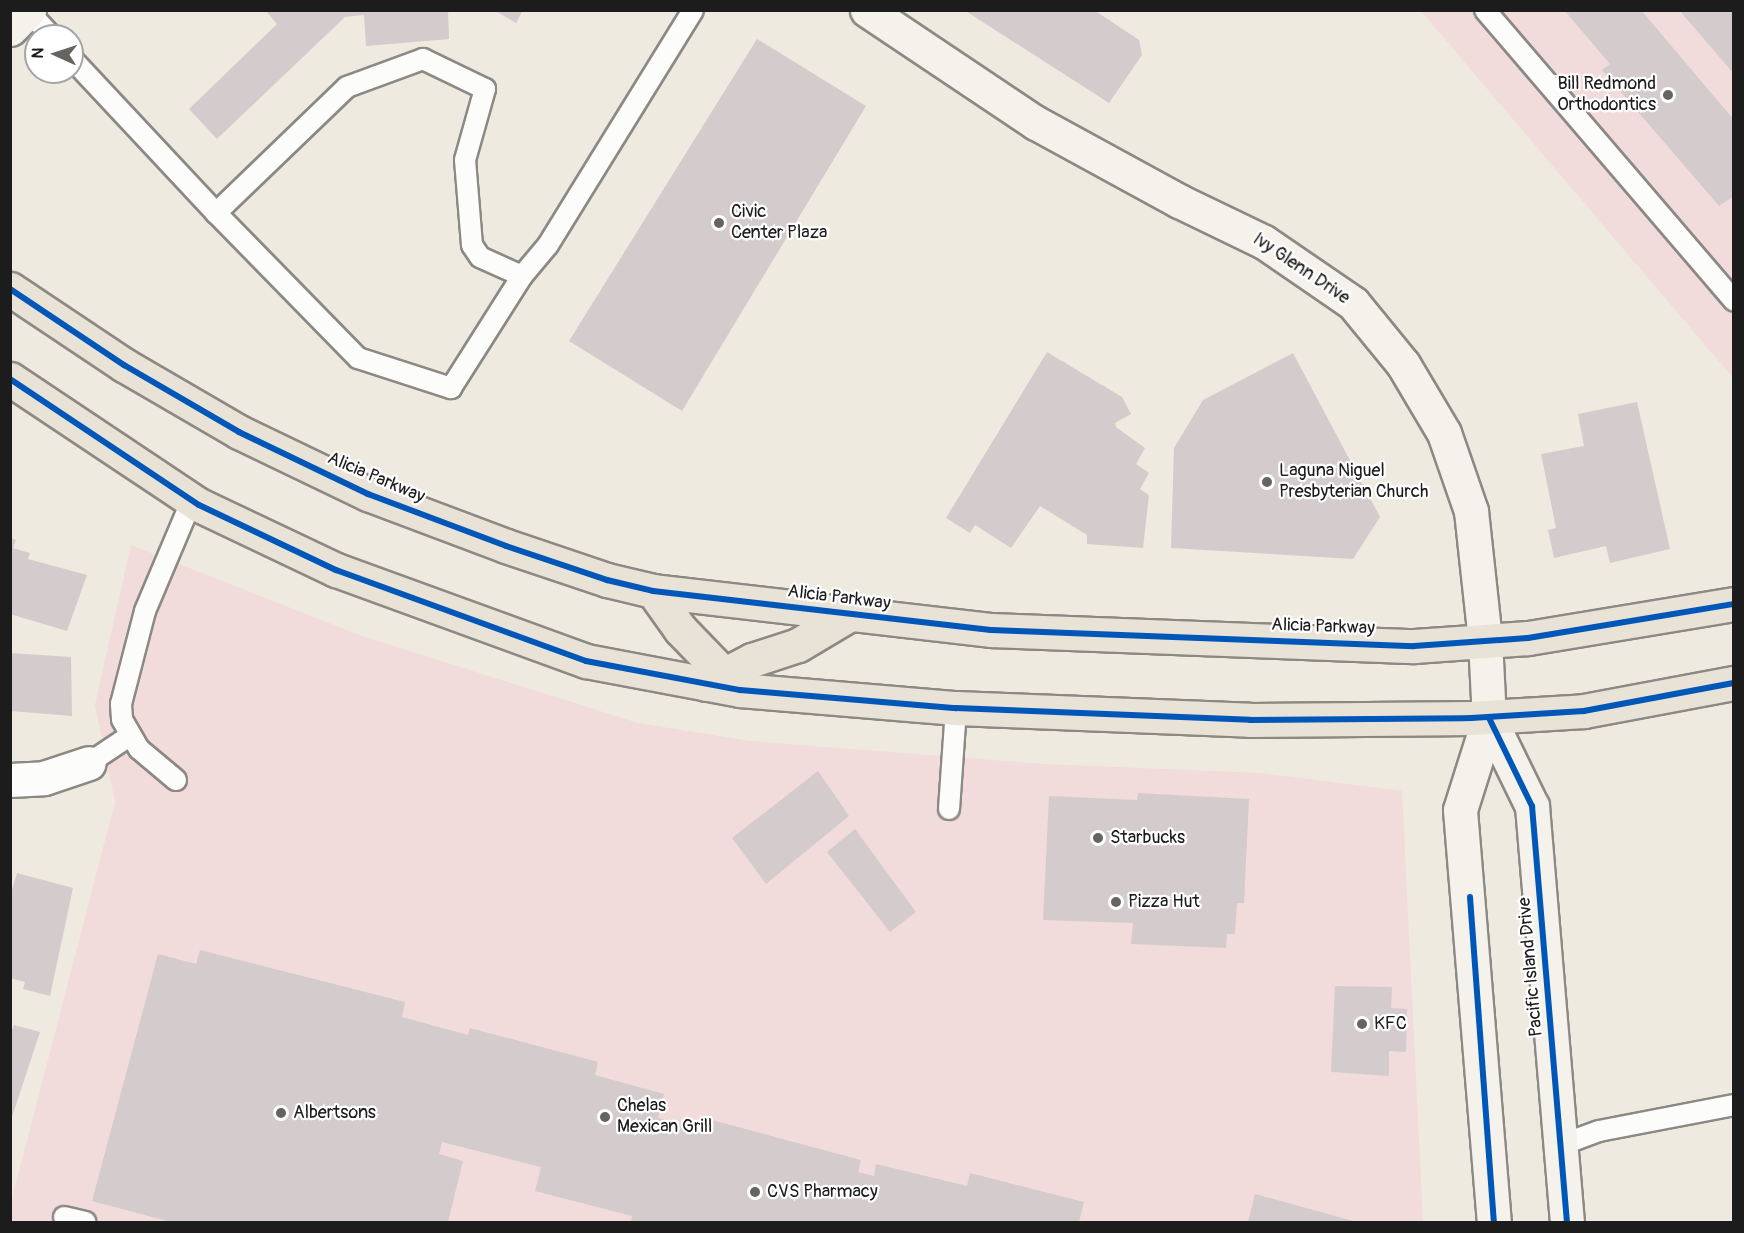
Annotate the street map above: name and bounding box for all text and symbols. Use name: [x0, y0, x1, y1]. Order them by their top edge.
north arrow: [24, 24, 84, 84]
text: N: [28, 47, 48, 59]
place label: Bill Redmond Orthodontics: [1557, 74, 1656, 116]
marker: Bill Redmond Orthodontics: [1661, 88, 1675, 102]
place label: Civic Center Plaza: [731, 202, 827, 244]
marker: Civic Center Plaza: [712, 216, 726, 230]
street label: Ivy Glenn Drive: [1249, 229, 1353, 309]
street label: Alicia Parkway: [324, 448, 428, 508]
place label: Laguna Niguel Presbyterian Church: [1279, 461, 1428, 504]
marker: Laguna Niguel Presbyterian Church: [1260, 475, 1274, 489]
street label: Alicia Parkway: [786, 581, 892, 615]
street label: Alicia Parkway: [1271, 614, 1375, 640]
place label: Starbucks: [1110, 827, 1185, 849]
marker: Starbucks: [1091, 831, 1105, 845]
place label: Pizza Hut: [1128, 891, 1200, 913]
marker: Pizza Hut: [1109, 895, 1123, 909]
street label: Pacific Island Drive: [1514, 896, 1548, 1038]
place label: KFC: [1374, 1013, 1407, 1035]
marker: KFC: [1355, 1017, 1369, 1031]
place label: Chelas Mexican Grill: [617, 1096, 712, 1138]
place label: Albertsons: [293, 1102, 376, 1124]
marker: Albertsons: [274, 1106, 288, 1120]
marker: Chelas Mexican Grill: [598, 1110, 612, 1124]
place label: CVS Pharmacy: [767, 1181, 878, 1203]
marker: CVS Pharmacy: [748, 1185, 762, 1199]

